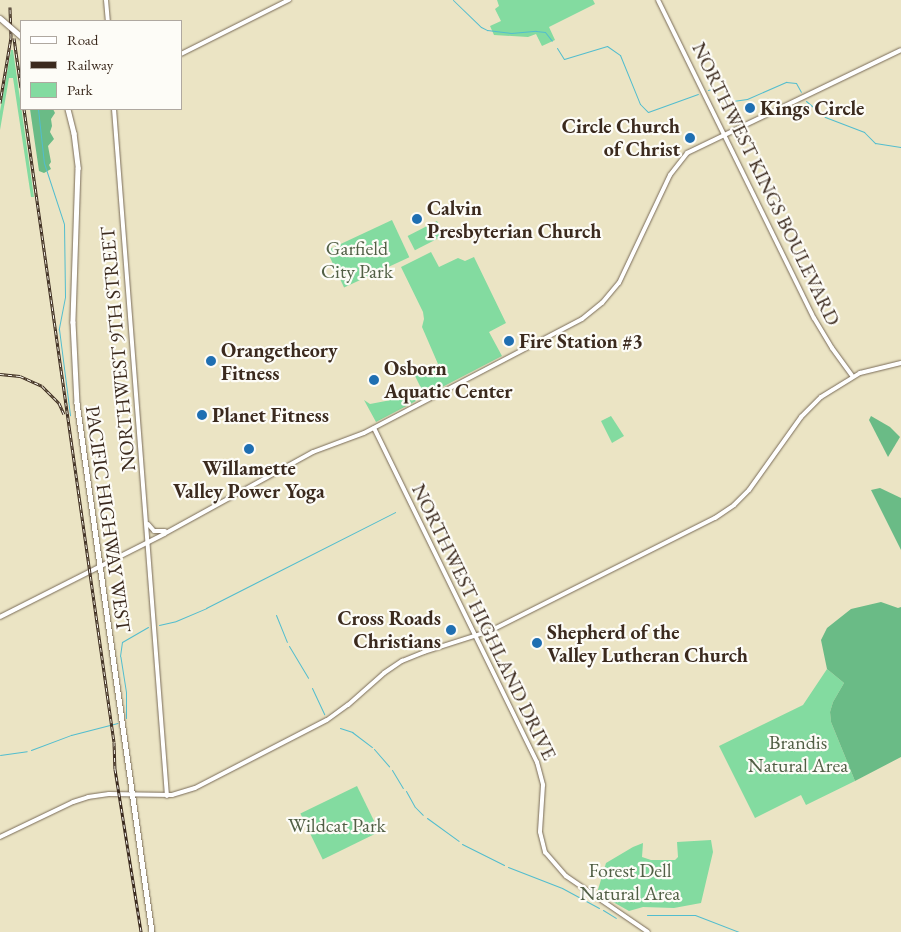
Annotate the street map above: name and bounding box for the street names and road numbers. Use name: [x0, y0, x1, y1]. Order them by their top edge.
street label: NORTHWEST KINGS BOULEVARD: [687, 38, 845, 330]
street label: NORTHWEST 9TH STREET: [95, 226, 141, 472]
street label: PACIFIC HIGHWAY WEST: [80, 404, 136, 634]
street label: NORTHWEST HIGHLAND DRIVE: [407, 480, 561, 764]

